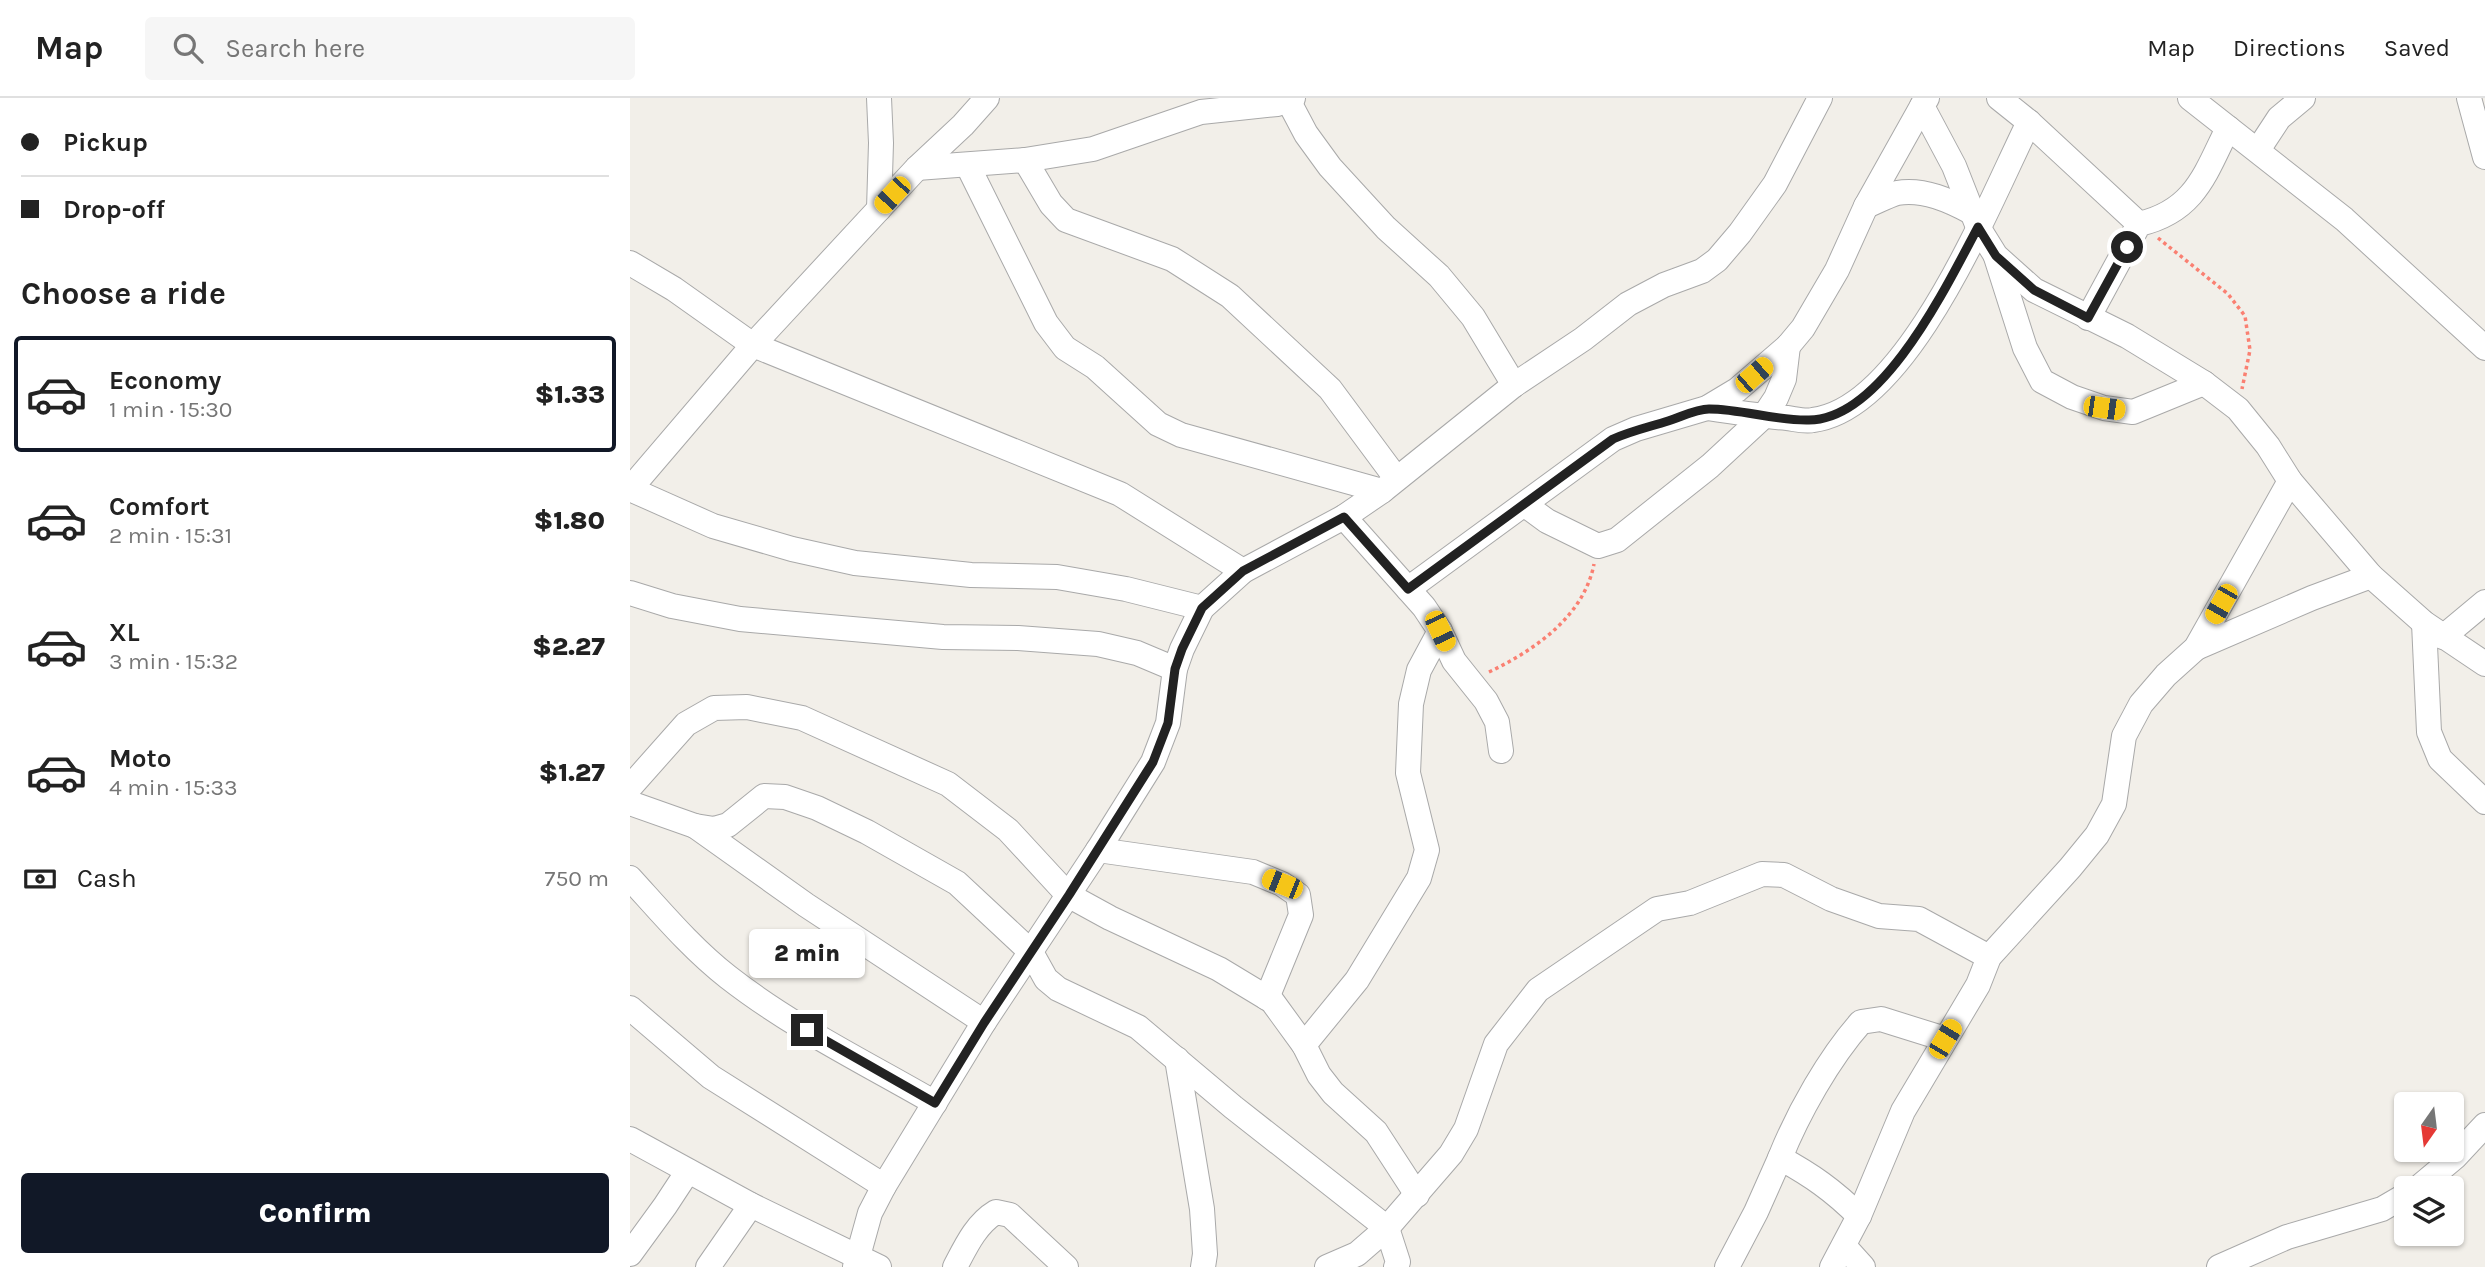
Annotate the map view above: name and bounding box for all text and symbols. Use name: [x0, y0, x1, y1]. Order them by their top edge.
search box: [145, 17, 635, 80]
text: Map: [35, 29, 103, 67]
icon: search: [169, 29, 207, 67]
text: Search here: [225, 33, 365, 64]
text: Map: [2147, 34, 2195, 62]
text: Directions: [2233, 34, 2346, 62]
text: Saved: [2384, 34, 2450, 62]
text: Pickup: [63, 127, 148, 158]
car: [870, 172, 915, 218]
text: Drop-off: [63, 194, 165, 225]
route start: [2111, 231, 2143, 263]
text: Choose a ride: [21, 275, 226, 312]
car: [1732, 353, 1777, 397]
icon: car: [25, 363, 88, 426]
text: Economy: [109, 365, 221, 396]
text: $1.33: [535, 379, 605, 410]
car: [2082, 395, 2127, 421]
text: 1 min · 15:30: [109, 396, 232, 423]
icon: car: [25, 489, 88, 552]
text: Comfort: [109, 491, 210, 522]
text: $1.80: [534, 505, 605, 536]
text: 2 min · 15:31: [109, 522, 232, 549]
car: [2202, 581, 2241, 627]
car: [1422, 608, 1459, 654]
icon: car: [25, 615, 88, 678]
text: XL: [109, 617, 140, 648]
text: $2.27: [532, 631, 605, 662]
text: 3 min · 15:32: [109, 648, 238, 675]
icon: car: [25, 741, 88, 804]
text: Moto: [109, 743, 171, 774]
text: $1.27: [539, 757, 605, 788]
text: 4 min · 15:33: [109, 774, 238, 801]
icon: cash: [21, 860, 59, 898]
text: Cash: [77, 863, 137, 894]
text: 750 m: [545, 865, 609, 892]
car: [1259, 866, 1306, 902]
callout: 2 min: [749, 928, 865, 978]
text: 2 min: [774, 940, 840, 967]
route end: [791, 1014, 823, 1046]
car: [1926, 1016, 1965, 1062]
north arrow: [2394, 1092, 2464, 1162]
map controls: [2394, 1092, 2464, 1246]
button: Confirm: [21, 1173, 609, 1253]
button: layers: [2394, 1176, 2464, 1246]

